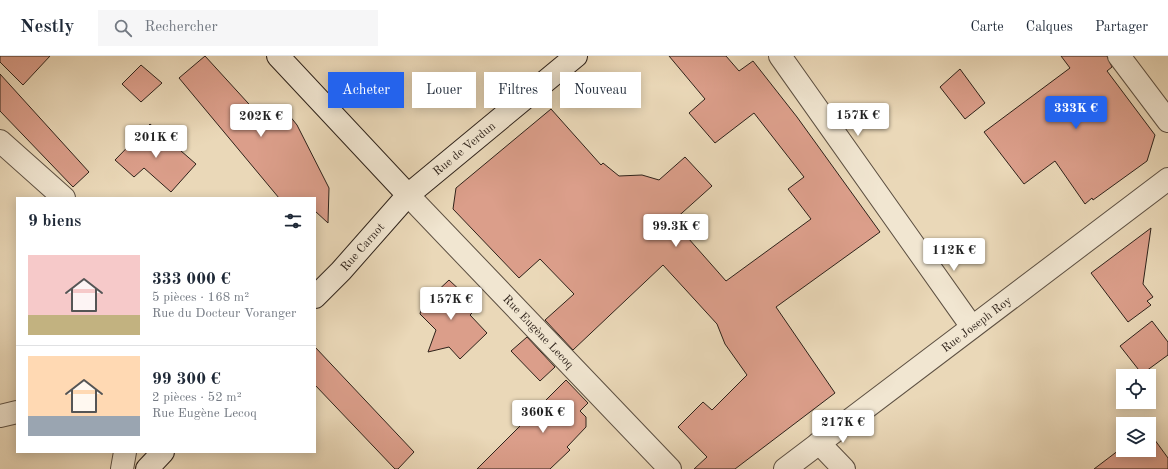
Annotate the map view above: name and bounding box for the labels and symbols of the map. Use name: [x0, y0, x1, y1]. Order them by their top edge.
pin: 333K €: [1043, 96, 1109, 130]
pin: 157K €: [825, 103, 891, 137]
pin: 202K €: [228, 104, 294, 138]
street label: Rue de Verdun: [431, 120, 499, 178]
pin: 201K €: [123, 125, 189, 159]
pin: 99.3K €: [639, 214, 713, 248]
street label: Rue Carnot: [339, 221, 387, 274]
pin: 112K €: [921, 238, 987, 272]
pin: 157K €: [418, 287, 484, 321]
street label: Rue Eugène Lecoq: [500, 293, 576, 371]
street label: Rue Joseph Roy: [940, 294, 1015, 355]
pin: 360K €: [510, 400, 576, 434]
pin: 217K €: [810, 410, 876, 444]

